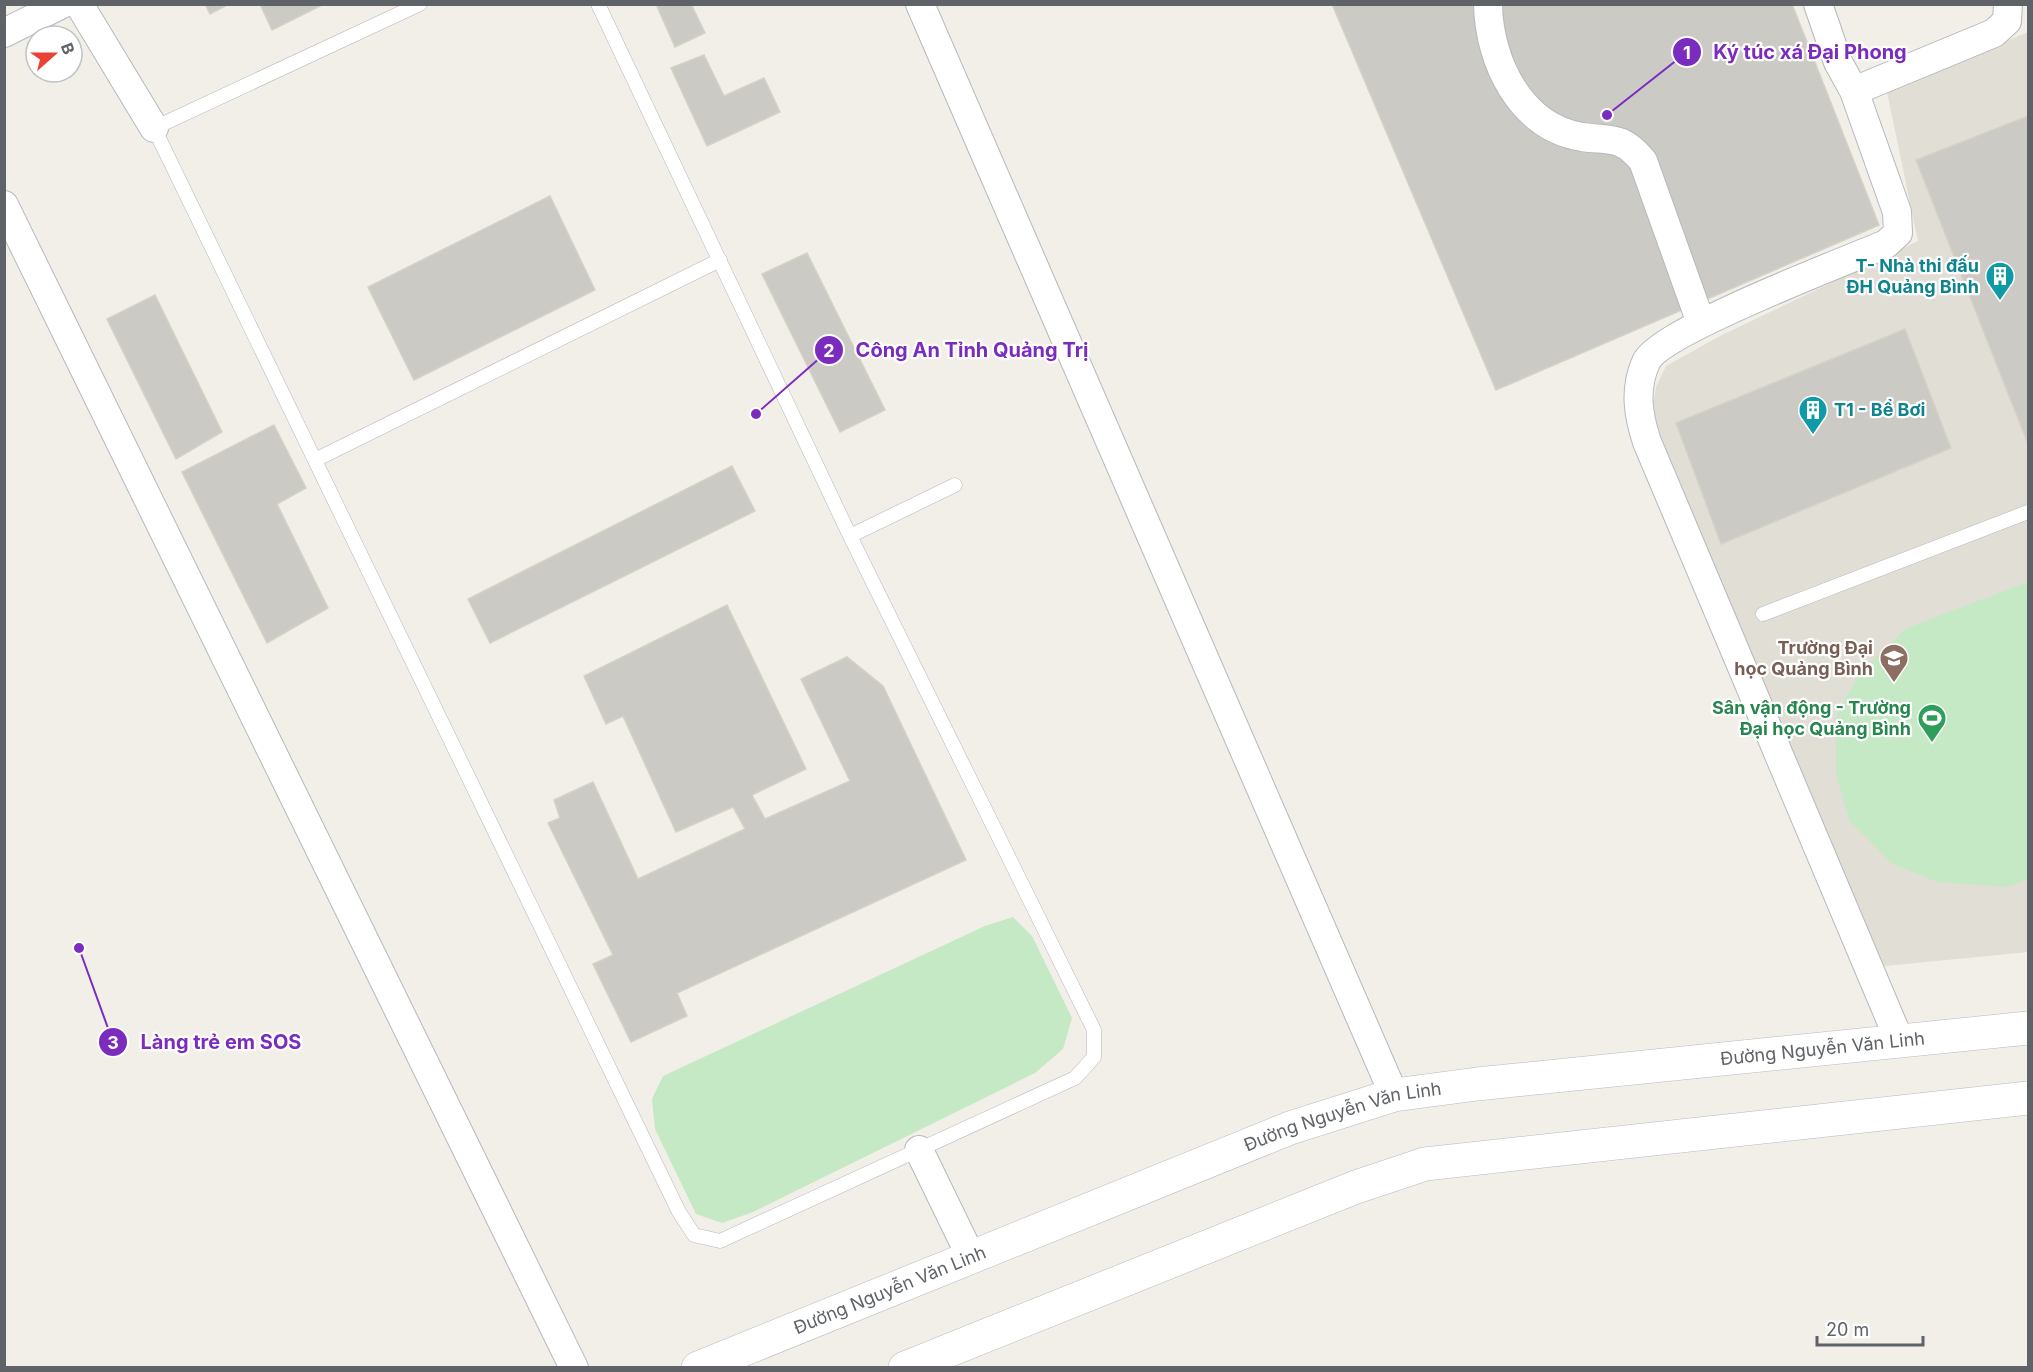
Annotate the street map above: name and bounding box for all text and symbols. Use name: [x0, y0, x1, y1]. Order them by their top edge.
north arrow: [24, 24, 84, 84]
callout: Ký túc xá Đại Phong: [1672, 33, 1919, 71]
text: B: [57, 40, 79, 57]
text: Ký túc xá Đại Phong: [1713, 40, 1907, 64]
text: 1: [1683, 42, 1691, 63]
place label: T- Nhà thi đấu ĐH Quảng Bình: [1847, 255, 1979, 297]
building icon: T- Nhà thi đấu ĐH Quảng Bình: [1984, 260, 2016, 302]
callout: Công An Tỉnh Quảng Trị: [814, 331, 1100, 369]
text: Công An Tỉnh Quảng Trị: [856, 338, 1088, 362]
text: 2: [823, 340, 835, 361]
building icon: T1 - Bể Bơi: [1797, 394, 1829, 436]
place label: T1 - Bể Bơi: [1834, 399, 1925, 420]
place label: Trường Đại học Quảng Bình: [1734, 637, 1873, 679]
school or university icon: Trường Đại học Quảng Bình: [1878, 642, 1910, 684]
place label: Sân vận động - Trường Đại học Quảng Bình: [1712, 697, 1911, 739]
sports icon: Sân vận động - Trường Đại học Quảng Bình: [1916, 702, 1948, 744]
callout: Làng trẻ em SOS: [98, 1023, 313, 1061]
street label: Đường Nguyễn Văn Linh: [1719, 1028, 1926, 1069]
text: Làng trẻ em SOS: [141, 1030, 301, 1054]
text: 3: [107, 1032, 119, 1053]
street label: Đường Nguyễn Văn Linh: [1241, 1078, 1443, 1155]
street label: Đường Nguyễn Văn Linh: [791, 1241, 989, 1338]
scale bar: [1817, 1309, 1924, 1347]
text: 20 m: [1826, 1319, 1869, 1340]

